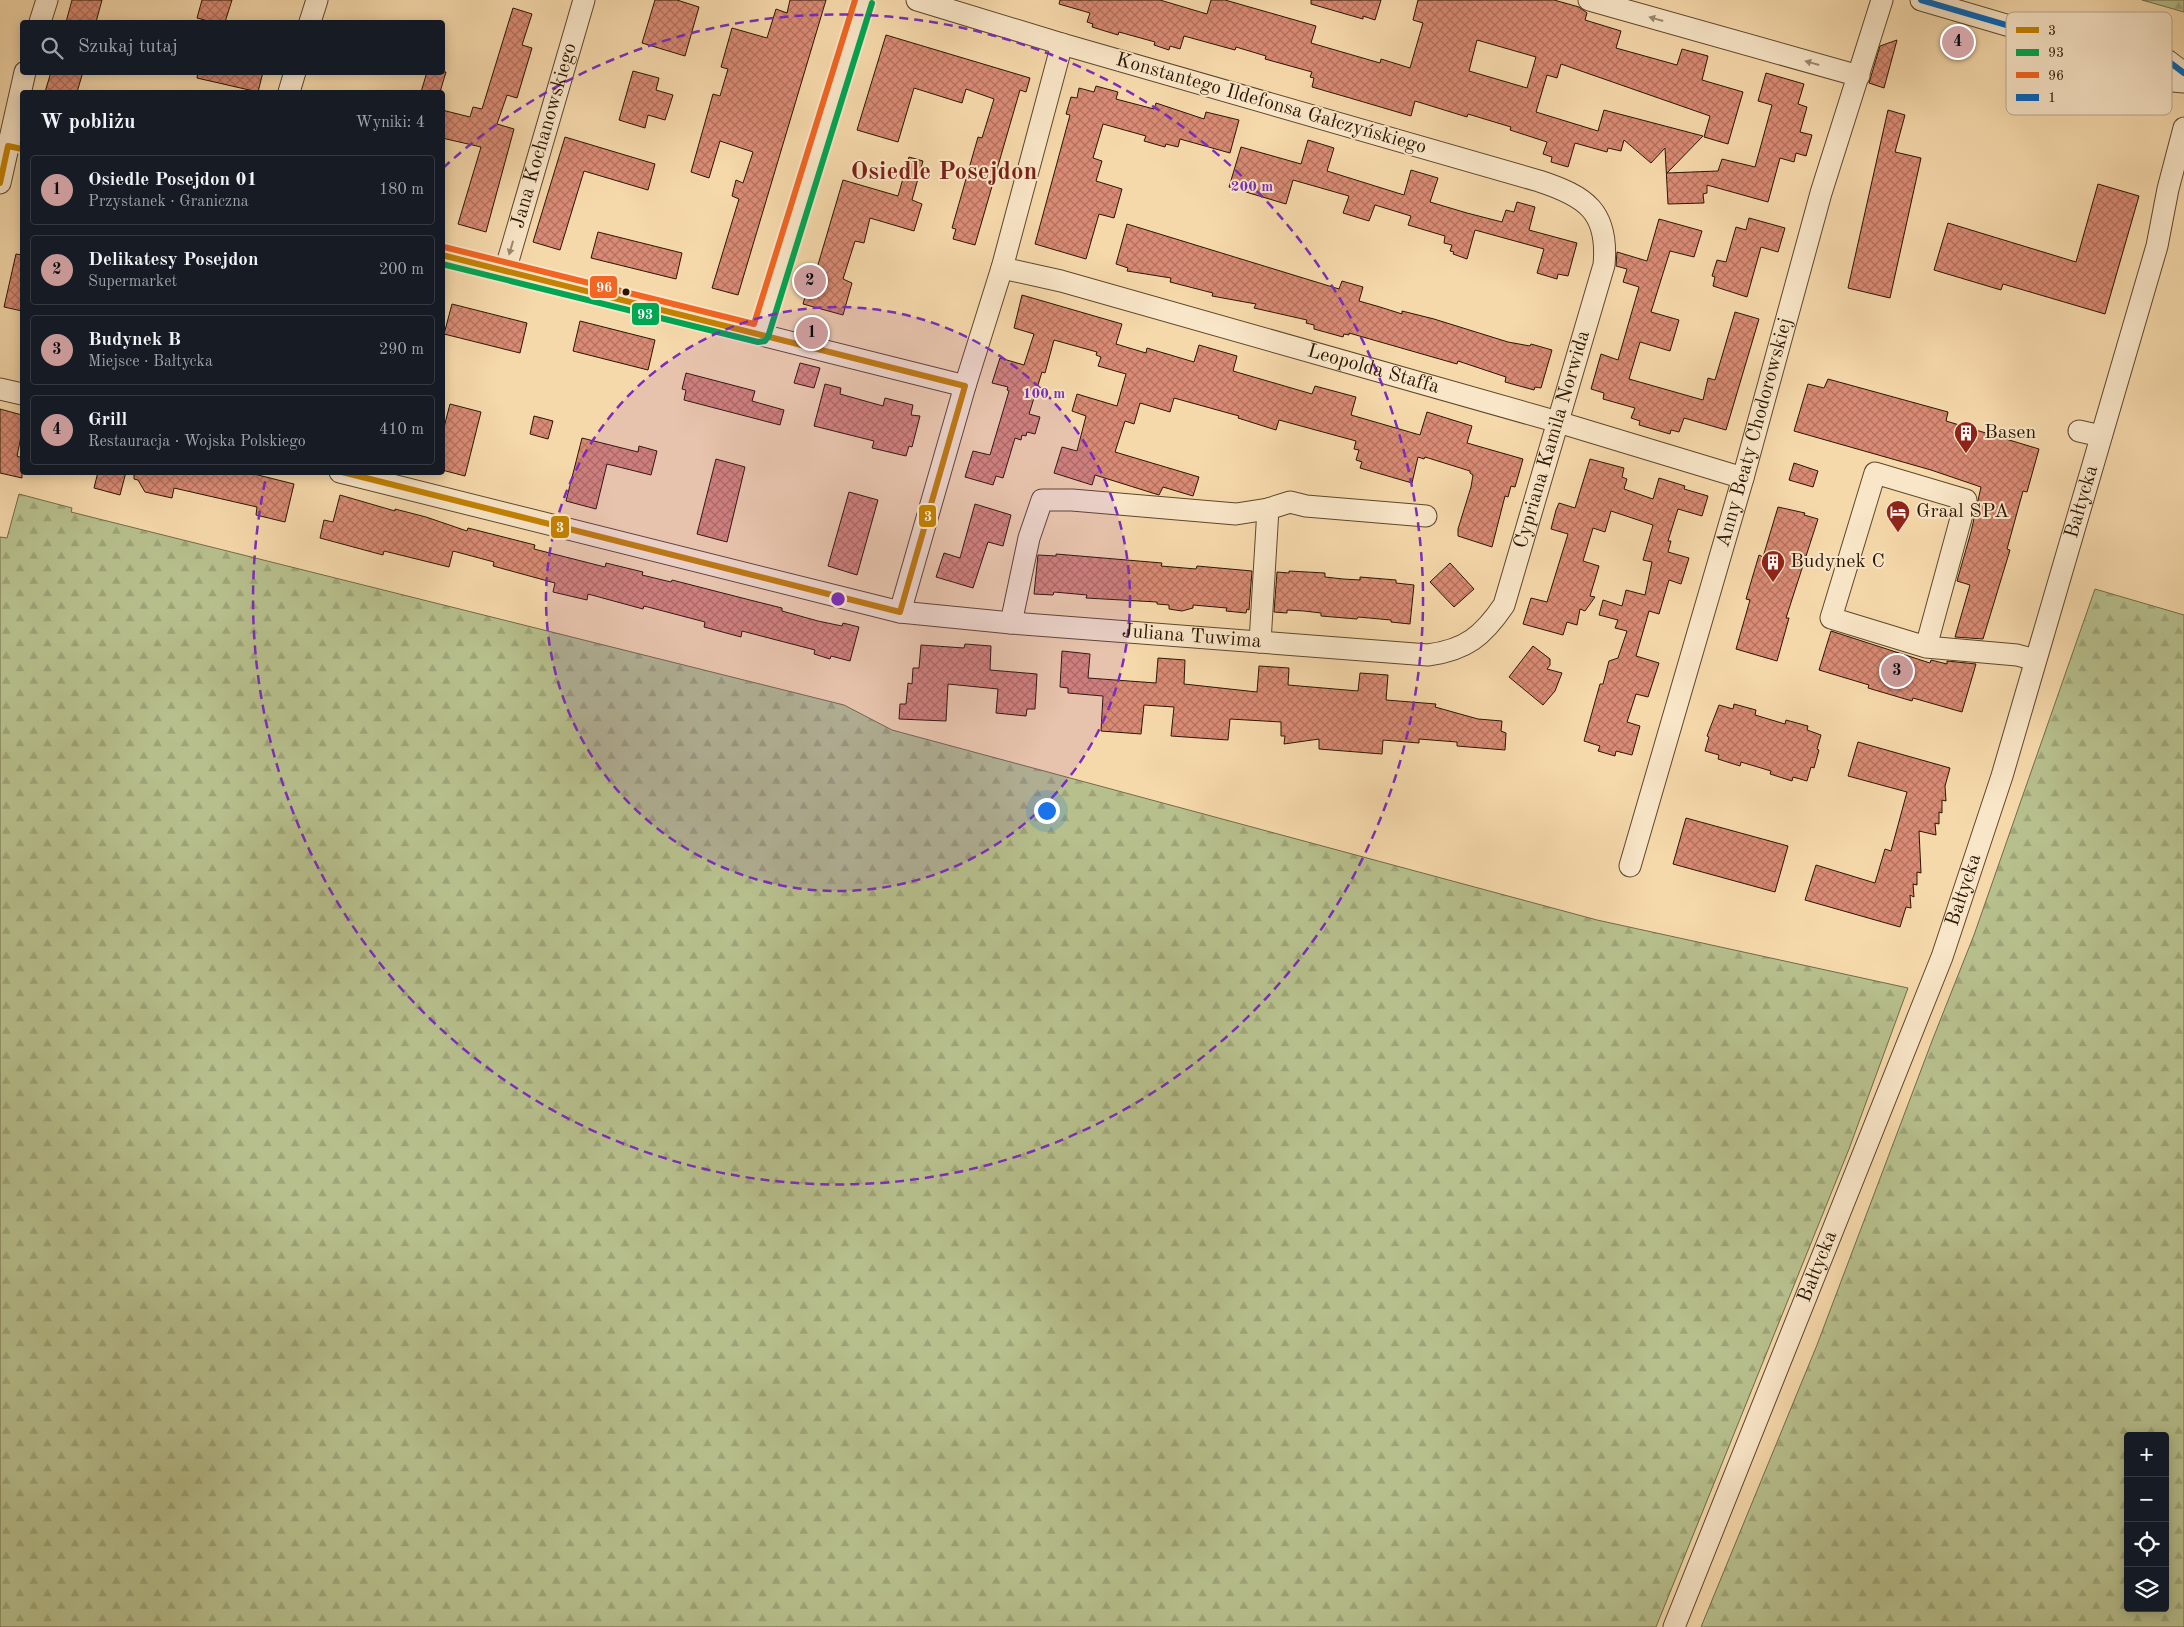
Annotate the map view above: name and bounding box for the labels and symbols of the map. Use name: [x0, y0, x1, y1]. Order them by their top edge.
legend: [2006, 12, 2172, 115]
one-way arrow: [1648, 15, 1663, 23]
pin: 4: [1942, 23, 1974, 61]
text: 3: [2048, 24, 2056, 38]
street label: Jana Kochanowskiego: [508, 41, 581, 231]
text: 93: [2048, 46, 2064, 60]
street label: Konstantego Ildefonsa Gałczyńskiego: [1113, 50, 1429, 158]
one-way arrow: [1804, 59, 1819, 67]
text: 96: [2048, 69, 2064, 83]
text: 1: [2048, 91, 2056, 105]
district label: Osiedle Posejdon: [850, 160, 1038, 185]
text: 200 m: [1231, 180, 1273, 195]
one-way arrow: [507, 241, 515, 256]
pin: 2: [794, 262, 826, 300]
line badge: 96: [589, 275, 618, 299]
text: 96: [596, 281, 612, 295]
unlabelled marker: [621, 287, 631, 297]
line badge: 93: [631, 302, 660, 326]
text: 93: [637, 308, 653, 322]
pin: 1: [796, 314, 828, 352]
street label: Anny Beaty Chodorowskiej: [1713, 316, 1796, 550]
street label: Cypriana Kamila Norwida: [1511, 328, 1594, 551]
street label: Leopolda Staffa: [1305, 341, 1442, 398]
text: 100 m: [1023, 387, 1065, 402]
building icon: Basen: [1953, 420, 1979, 454]
place label: Basen: [1984, 423, 2037, 443]
street label: Bałtycka: [2062, 463, 2102, 541]
hotel icon: Graal SPA: [1885, 499, 1911, 533]
place label: Graal SPA: [1916, 502, 2009, 522]
line badge: 3: [918, 504, 937, 528]
text: 3: [924, 510, 932, 524]
line badge: 3: [550, 515, 570, 539]
text: 3: [556, 521, 564, 535]
building icon: Budynek C: [1760, 549, 1786, 583]
place label: Budynek C: [1790, 552, 1885, 572]
centre of rings: [829, 590, 847, 608]
street label: Juliana Tuwima: [1121, 622, 1262, 652]
pin: 3: [1881, 652, 1913, 690]
your location: [1034, 798, 1060, 824]
street label: Bałtycka: [1943, 851, 1985, 929]
street label: Bałtycka: [1795, 1228, 1841, 1305]

